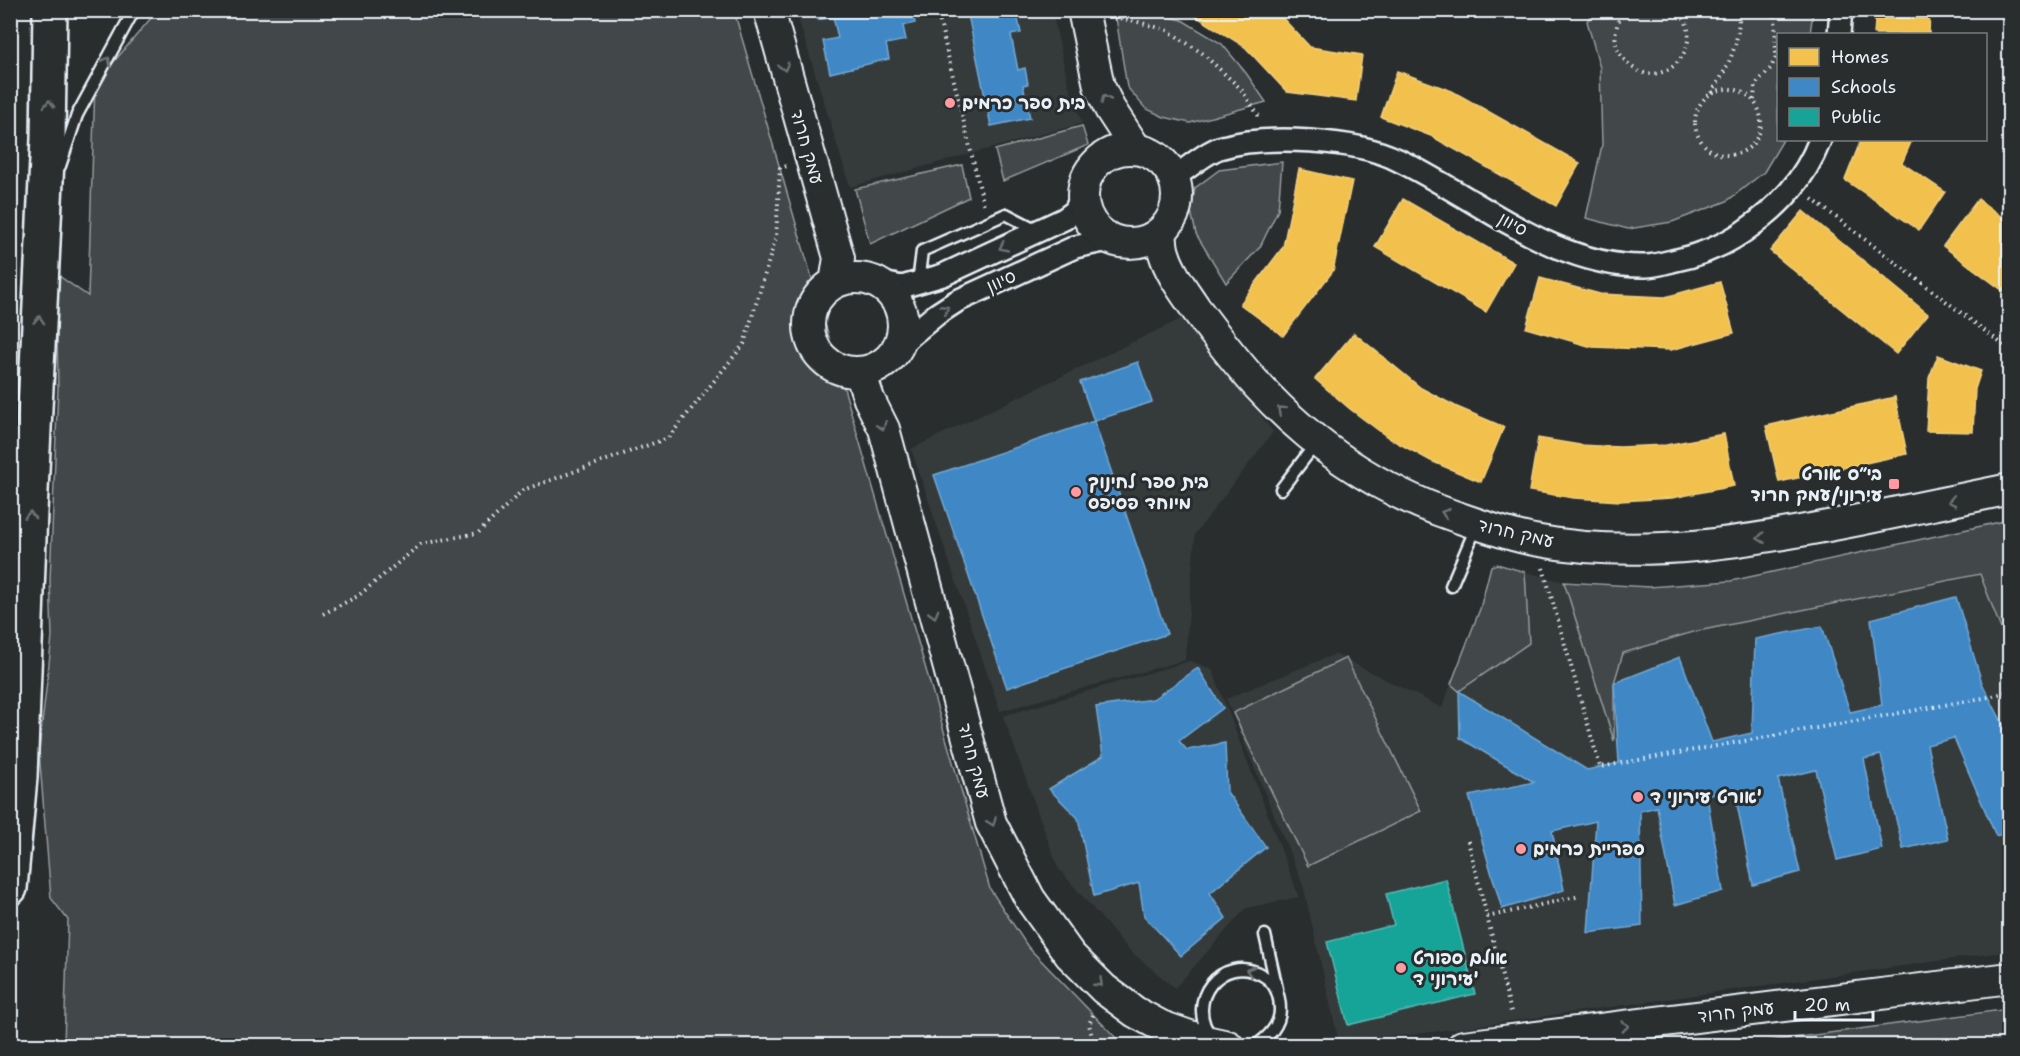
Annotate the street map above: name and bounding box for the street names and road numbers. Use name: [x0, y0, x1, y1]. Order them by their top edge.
street label: עמק חרוד: [785, 107, 829, 187]
street label: סיוון: [1494, 206, 1532, 242]
street label: סיוון: [982, 264, 1020, 298]
street label: עמק חרוד: [1476, 513, 1556, 553]
street label: עמק חרוד: [952, 721, 996, 801]
street label: עמק חרוד: [1696, 995, 1776, 1029]

